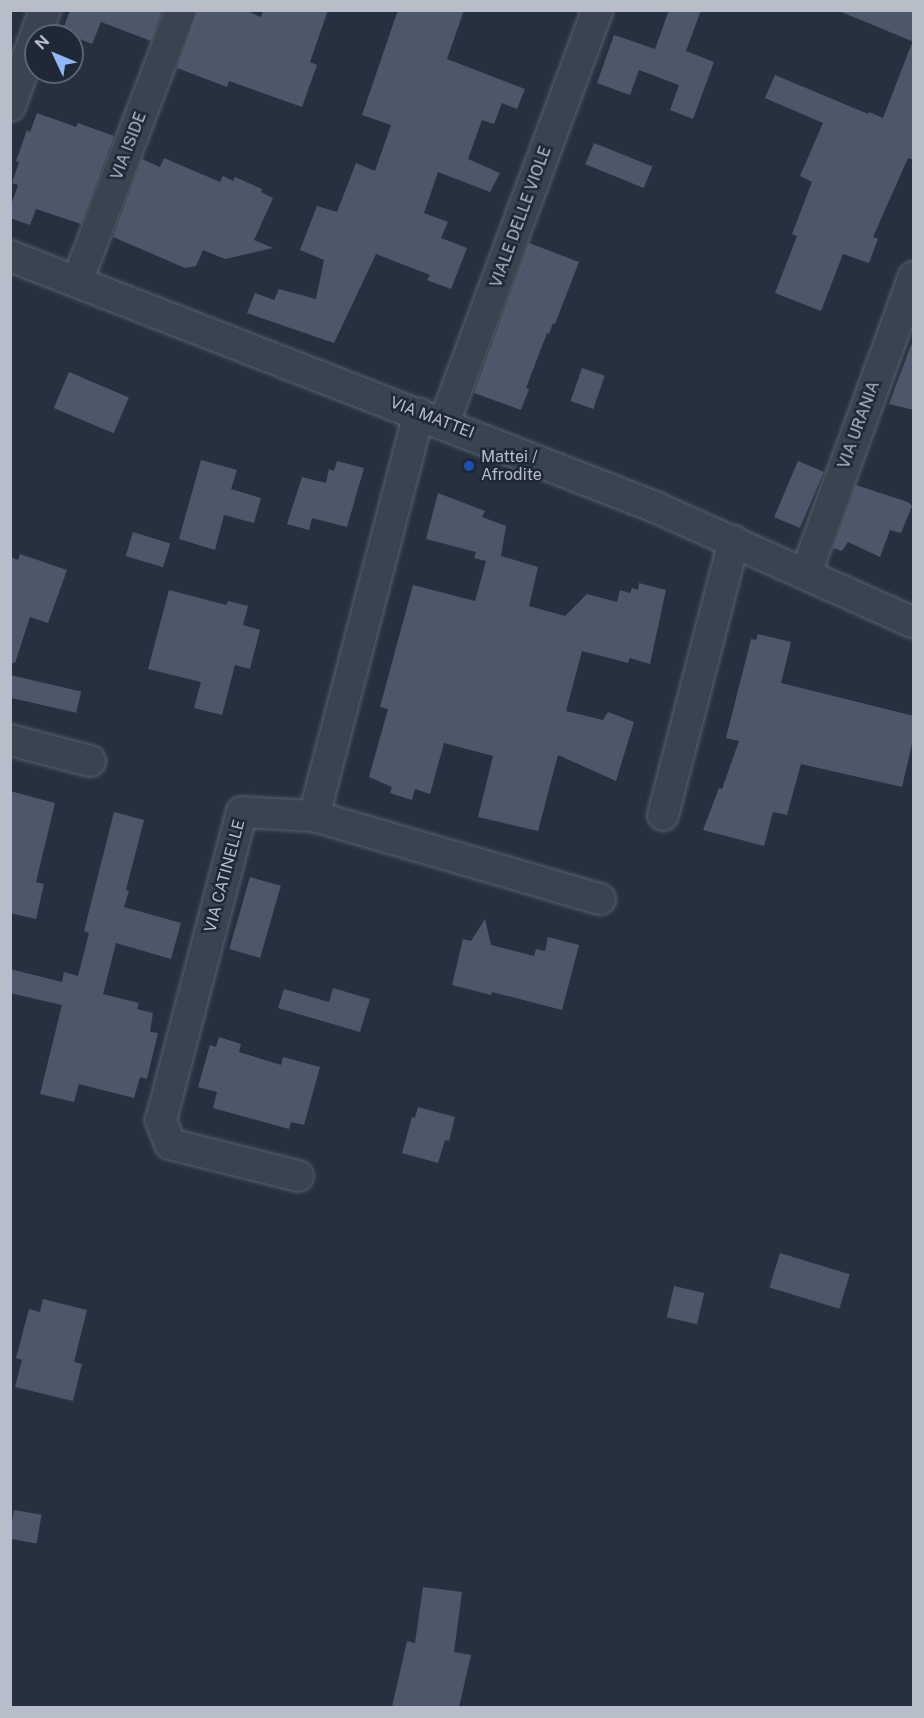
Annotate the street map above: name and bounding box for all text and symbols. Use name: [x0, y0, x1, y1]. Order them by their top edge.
north arrow: [24, 24, 84, 84]
text: N: [31, 31, 53, 54]
street label: VIA ISIDE: [107, 109, 151, 183]
street label: VIALE DELLE VIOLE: [486, 144, 556, 290]
street label: VIA URANIA: [834, 379, 884, 471]
street label: VIA MATTEI: [387, 393, 477, 443]
place label: Mattei / Afrodite: [481, 447, 542, 485]
marker: Mattei / Afrodite: [462, 459, 476, 473]
street label: VIA CATINELLE: [201, 818, 249, 934]

